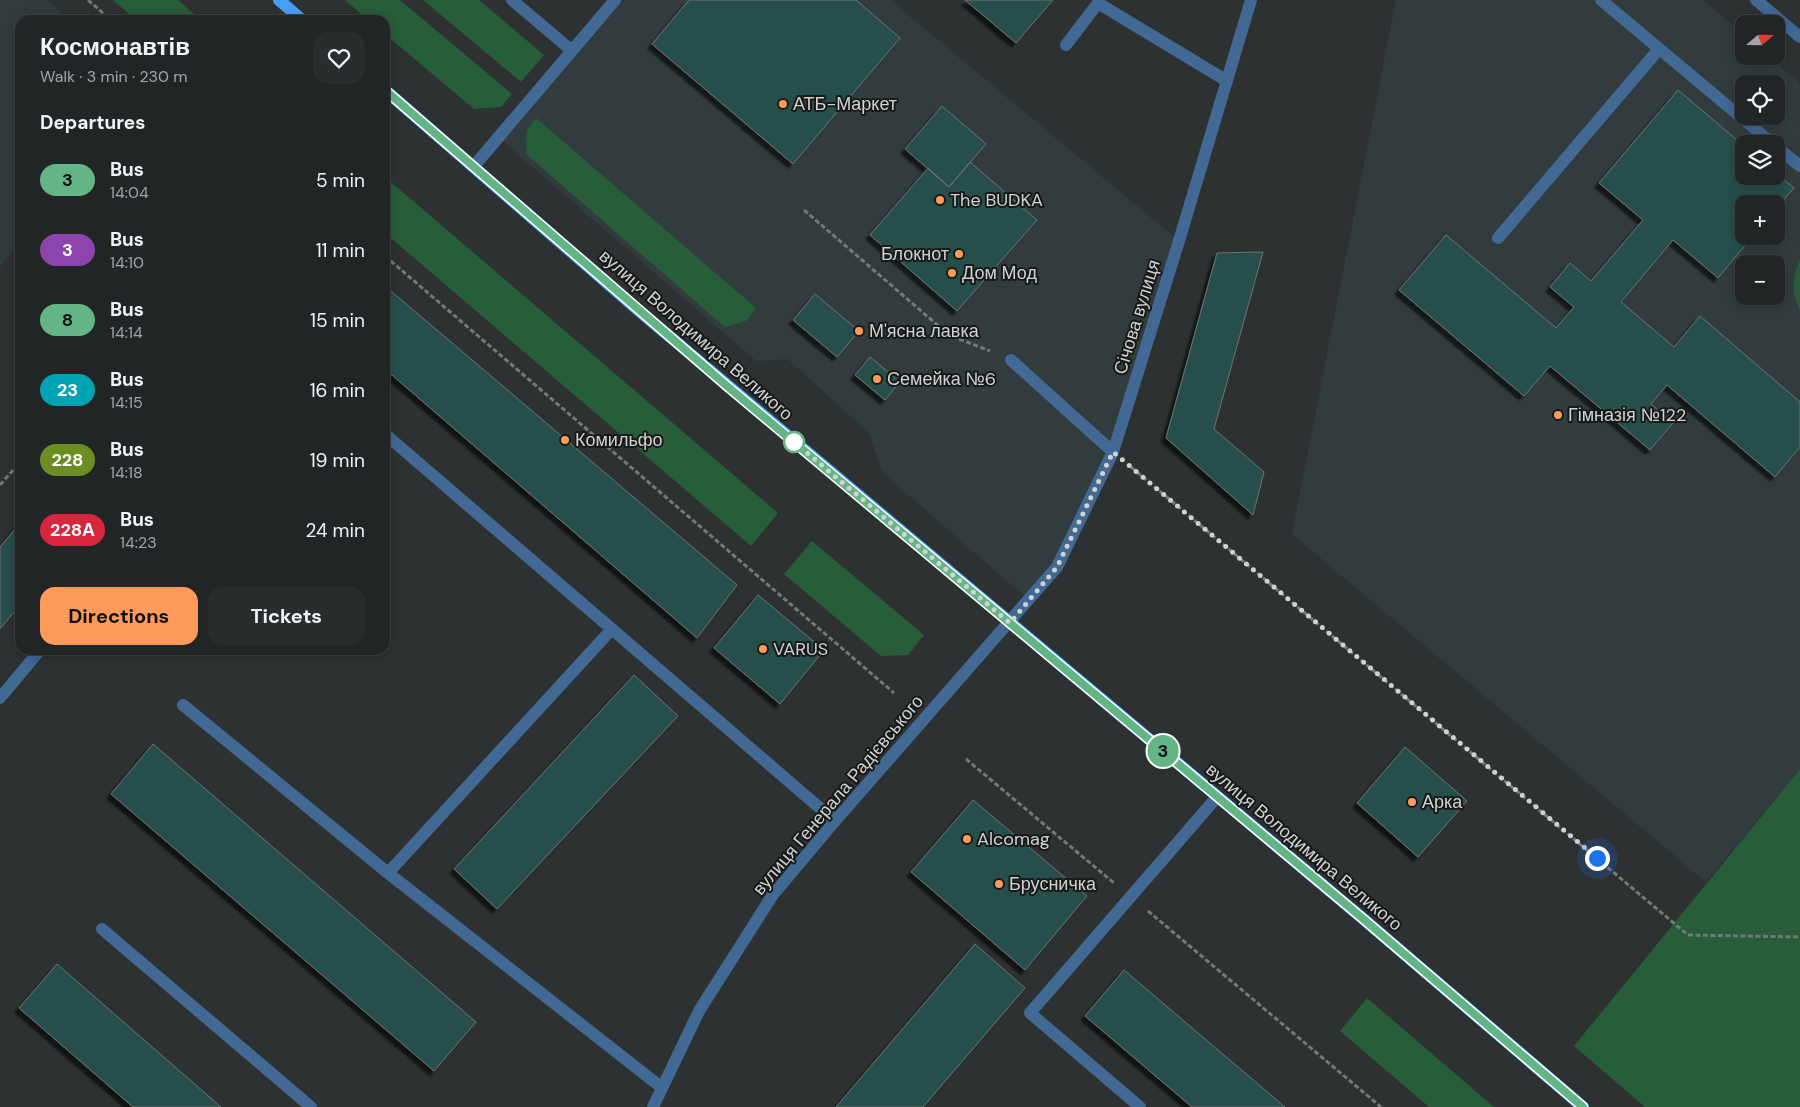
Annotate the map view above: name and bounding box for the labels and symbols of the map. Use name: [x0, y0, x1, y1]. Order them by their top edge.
north arrow: [1735, 15, 1785, 65]
place label: АТБ-Маркет: [793, 92, 897, 116]
marker: АТБ-Маркет: [777, 98, 789, 110]
place label: The BUDKA: [950, 188, 1043, 212]
marker: The BUDKA: [934, 194, 946, 206]
place label: Блокнот: [881, 242, 949, 266]
street label: вулиця Володимира Великого: [594, 244, 798, 426]
marker: Блокнот: [953, 248, 965, 260]
street label: Січова вулиця: [1108, 257, 1166, 377]
place label: Дом Мод: [962, 261, 1037, 285]
marker: Дом Мод: [946, 267, 958, 279]
place label: М'ясна лавка: [869, 319, 980, 343]
marker: М'ясна лавка: [853, 325, 865, 337]
place label: Семейка №6: [887, 367, 996, 391]
marker: Семейка №6: [871, 373, 883, 385]
place label: Гімназія №122: [1568, 403, 1686, 427]
marker: Гімназія №122: [1552, 409, 1564, 421]
place label: Комильфо: [575, 428, 663, 452]
unlabelled marker: [783, 431, 805, 453]
marker: Комильфо: [559, 434, 571, 446]
place label: VARUS: [773, 637, 828, 661]
marker: VARUS: [757, 643, 769, 655]
street label: вулиця Генерала Радієвського: [747, 690, 929, 900]
line badge: 3: [1147, 735, 1179, 767]
street label: вулиця Володимира Великого: [1201, 758, 1407, 936]
place label: Арка: [1422, 790, 1463, 814]
marker: Арка: [1406, 796, 1418, 808]
place label: Alcomag: [977, 827, 1050, 851]
marker: Alcomag: [961, 833, 973, 845]
your location: [1585, 846, 1610, 871]
place label: Брусничка: [1009, 872, 1097, 896]
marker: Брусничка: [993, 878, 1005, 890]

